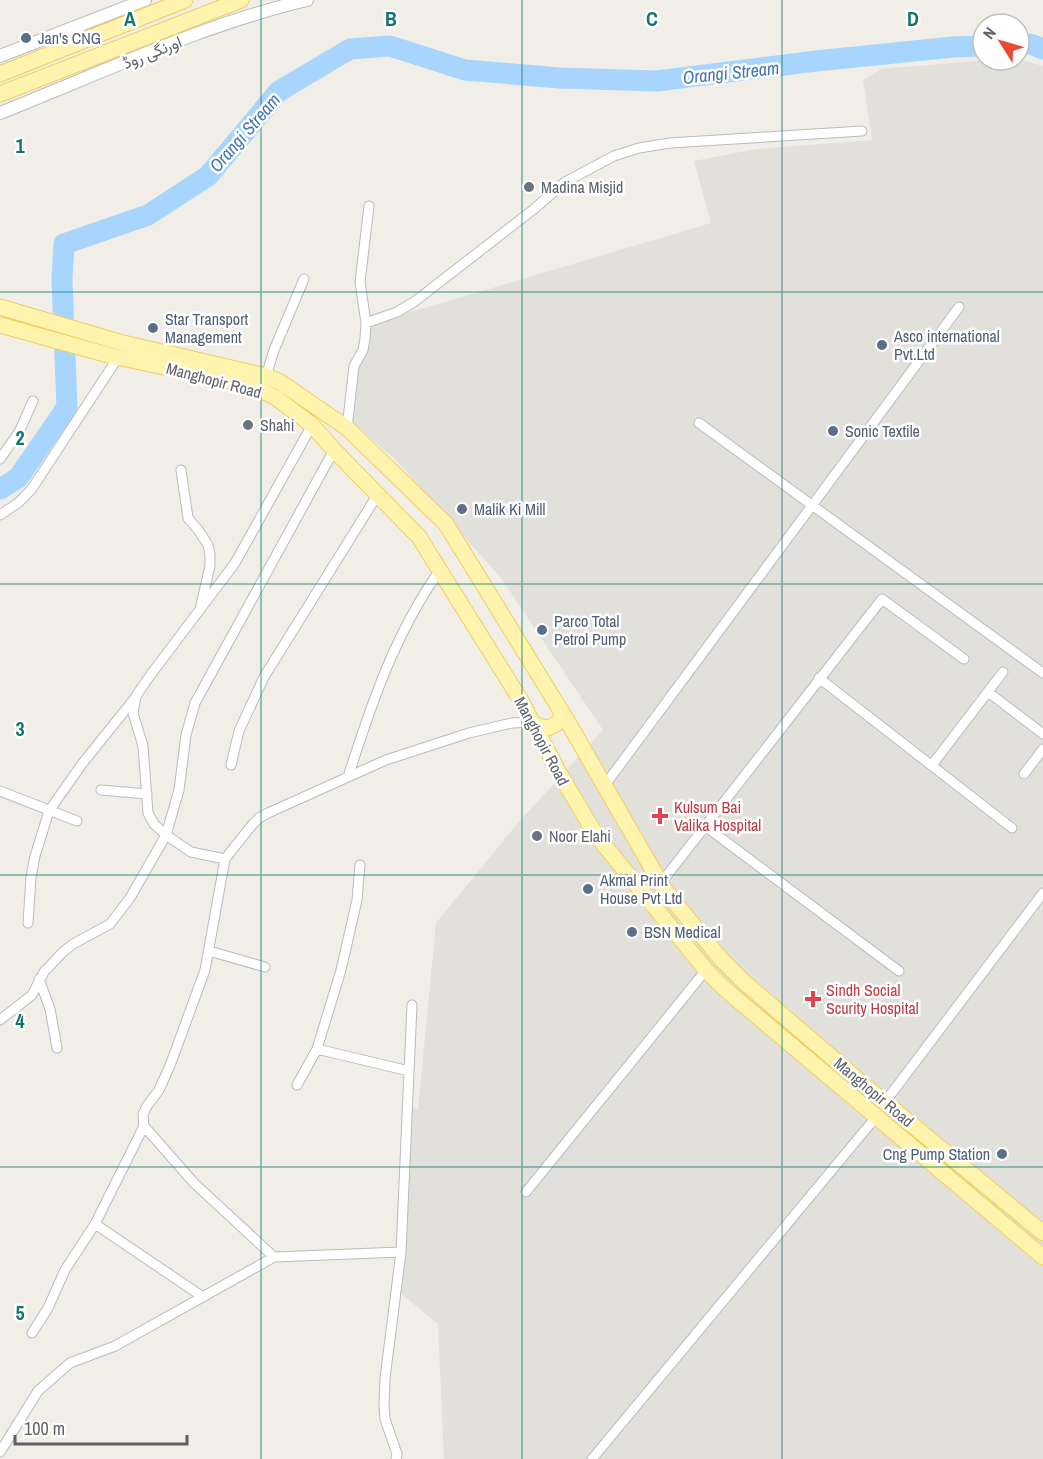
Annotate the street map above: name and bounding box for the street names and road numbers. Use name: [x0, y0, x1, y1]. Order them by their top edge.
street label: اورنگی روڈ: [119, 30, 185, 74]
street label: Manghopir Road: [164, 357, 264, 403]
street label: Manghopir Road: [509, 693, 575, 789]
street label: Manghopir Road: [829, 1052, 919, 1132]

